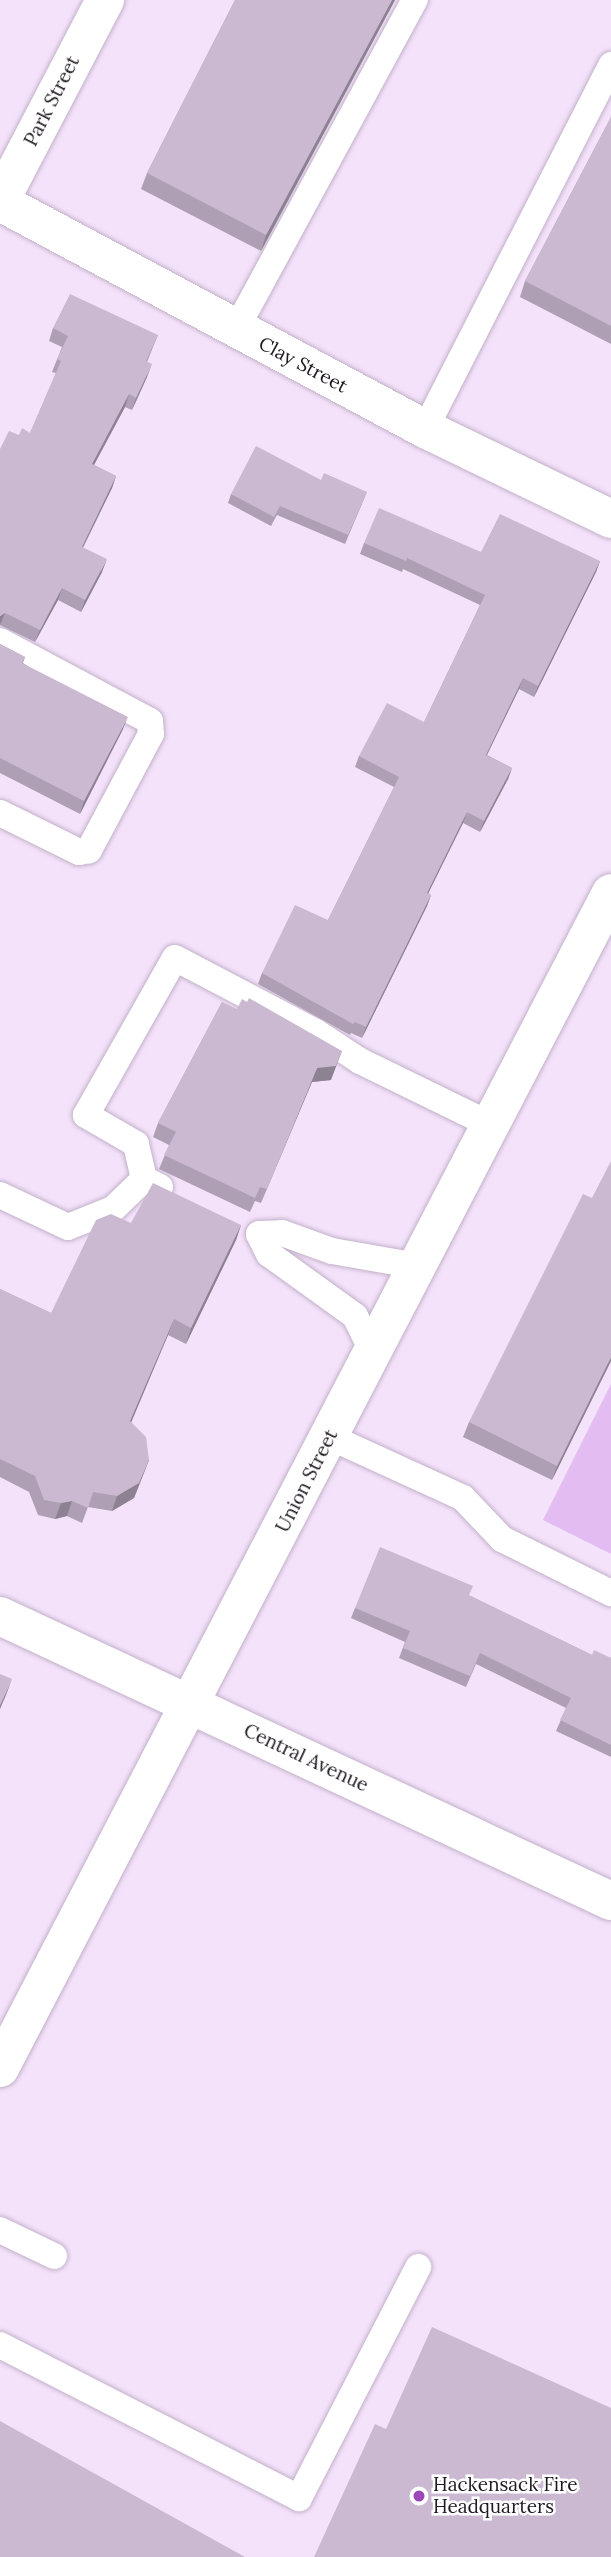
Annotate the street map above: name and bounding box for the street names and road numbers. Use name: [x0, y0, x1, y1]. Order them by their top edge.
street label: Park Street: [20, 52, 84, 150]
street label: Clay Street: [255, 332, 351, 398]
street label: Union Street: [271, 1426, 343, 1536]
street label: Central Avenue: [240, 1719, 372, 1797]

